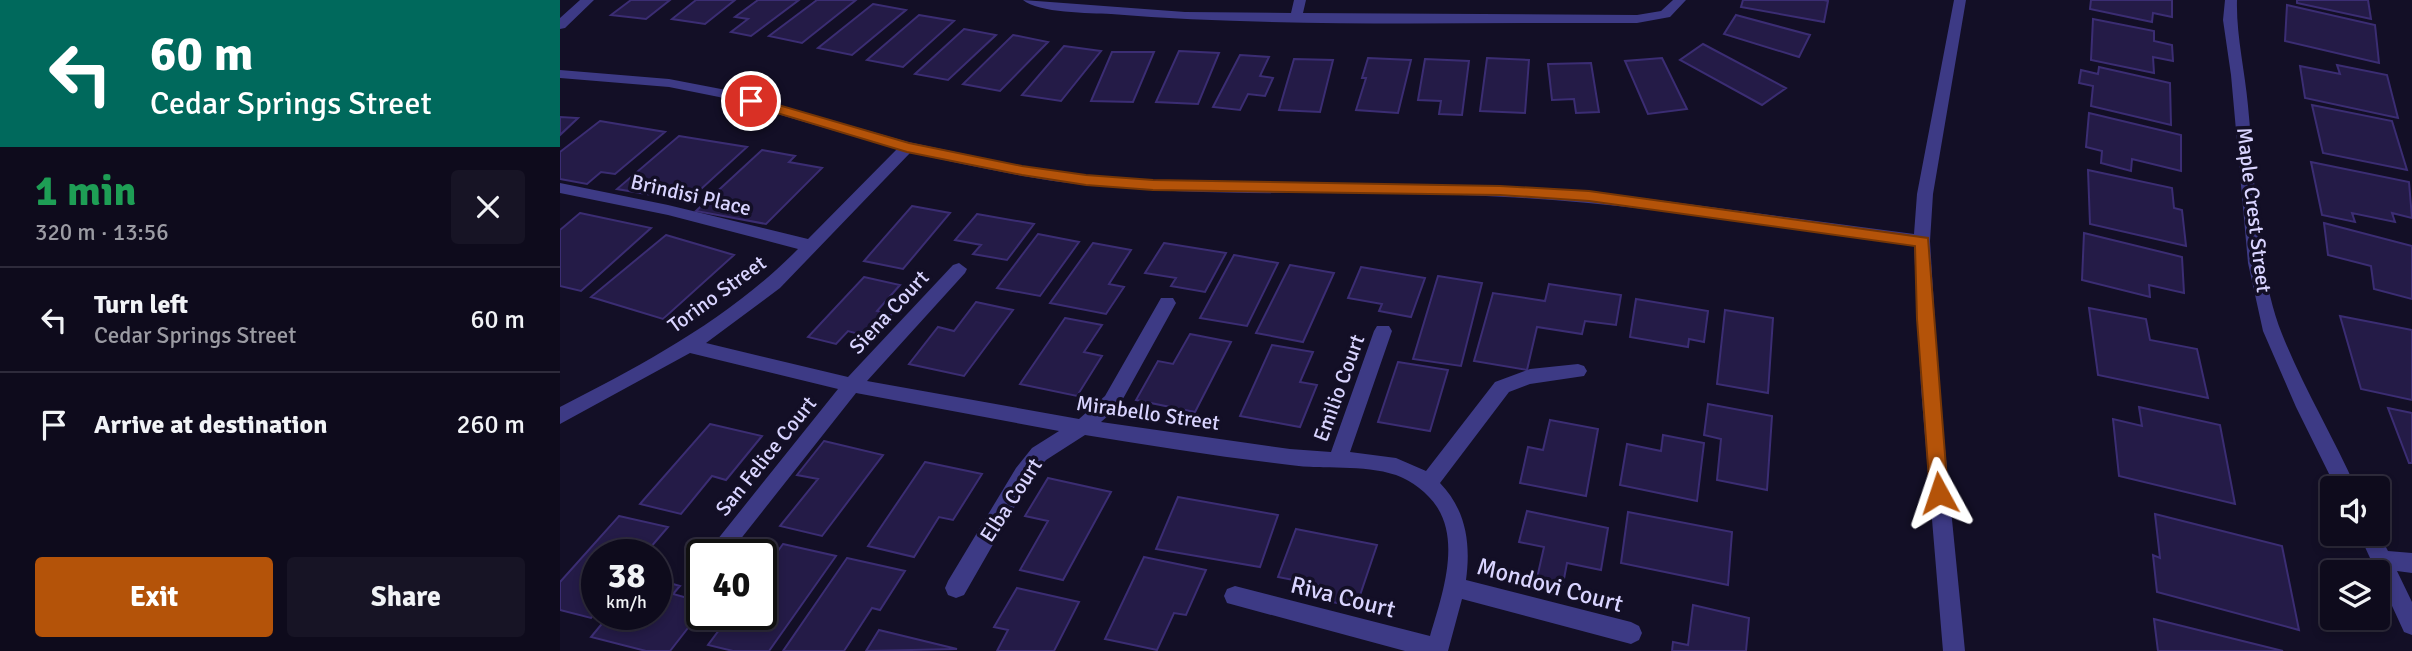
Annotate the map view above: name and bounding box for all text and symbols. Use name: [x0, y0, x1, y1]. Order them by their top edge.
text: 60 m: [150, 24, 253, 84]
icon: left: [35, 28, 126, 119]
pin: [721, 71, 781, 131]
icon: arrive: [732, 82, 770, 120]
text: Cedar Springs Street: [150, 84, 432, 123]
street label: Maple Crest Street: [2231, 126, 2277, 294]
text: 1 min: [35, 166, 136, 217]
street label: Brindisi Place: [628, 169, 754, 221]
button: close: [451, 170, 525, 244]
text: 320 m · 13:56: [35, 218, 169, 247]
street label: Torino Street: [663, 250, 771, 338]
street label: Siena Court: [844, 265, 934, 359]
text: Turn left: [94, 289, 188, 321]
icon: left: [35, 301, 73, 339]
text: 60 m: [470, 304, 525, 336]
text: Cedar Springs Street: [94, 321, 296, 350]
street label: Emilio Court: [1308, 331, 1370, 445]
street label: Mirabello Street: [1075, 390, 1221, 436]
street label: San Felice Court: [710, 391, 822, 521]
icon: arrive: [35, 406, 73, 444]
text: Arrive at destination: [94, 409, 327, 441]
text: 260 m: [456, 409, 525, 441]
street label: Elba Court: [974, 453, 1048, 547]
position arrow: [1902, 456, 1976, 530]
map controls: [2320, 476, 2390, 630]
button: sound: [2320, 476, 2390, 546]
speed limit sign: 40: [686, 539, 777, 630]
street label: Mondovi Court: [1474, 551, 1626, 619]
text: 38: [608, 554, 645, 597]
button: Exit: [35, 557, 273, 637]
button: Share: [287, 557, 525, 637]
button: layers: [2320, 560, 2390, 630]
street label: Riva Court: [1288, 570, 1398, 624]
text: km/h: [606, 591, 647, 613]

